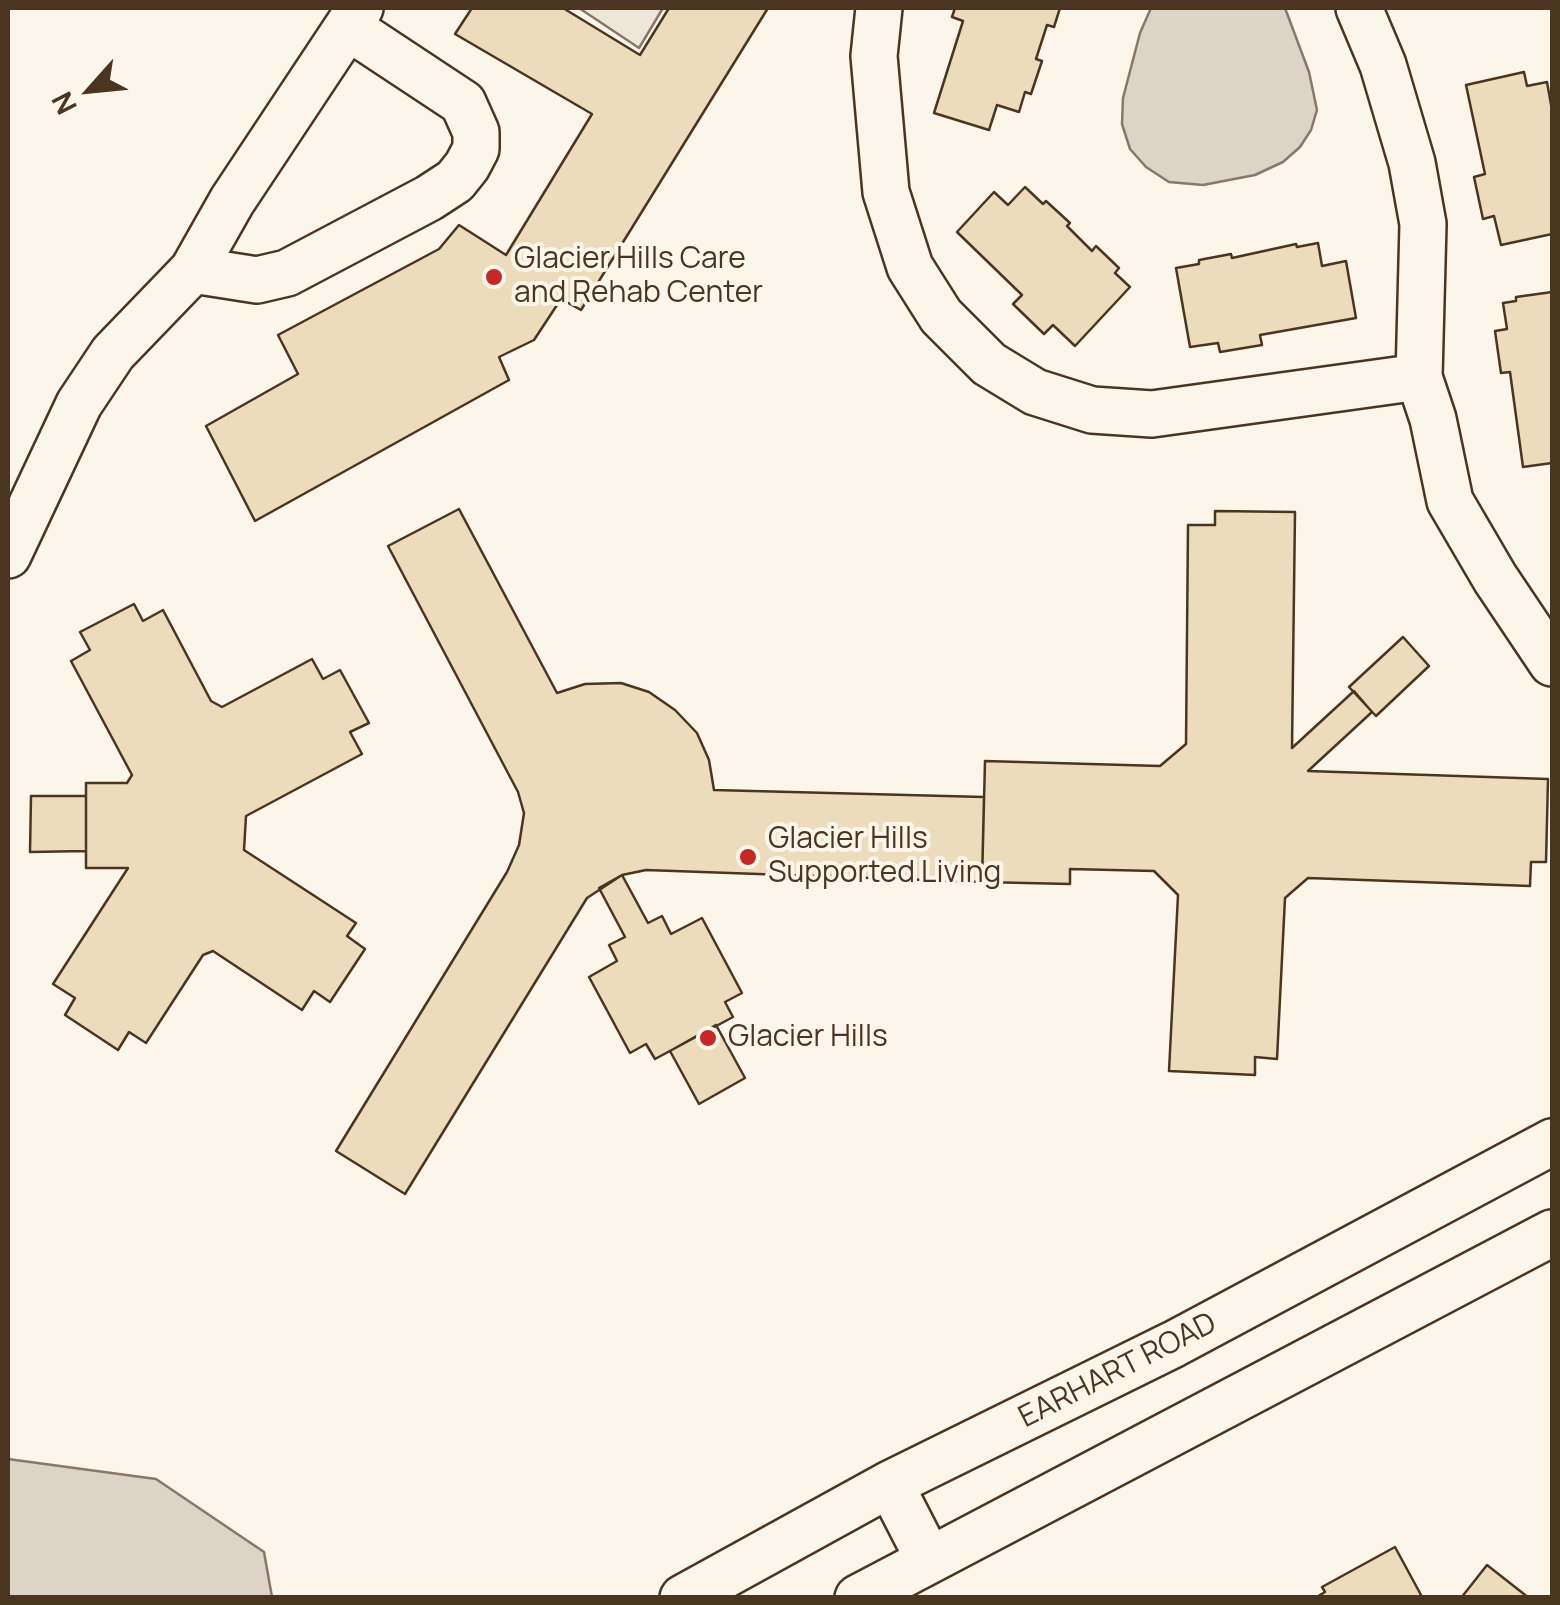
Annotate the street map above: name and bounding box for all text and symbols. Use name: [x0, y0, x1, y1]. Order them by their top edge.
north arrow: [40, 40, 140, 140]
text: N: [42, 86, 85, 121]
place label: Glacier Hills Care and Rehab Center: [514, 242, 763, 312]
marker: Glacier Hills Care and Rehab Center: [483, 266, 505, 288]
place label: Glacier Hills Supported Living: [768, 822, 1001, 892]
marker: Glacier Hills Supported Living: [737, 846, 759, 868]
place label: Glacier Hills: [728, 1020, 888, 1056]
marker: Glacier Hills: [697, 1027, 719, 1049]
street label: EARHART ROAD: [1013, 1306, 1223, 1436]

